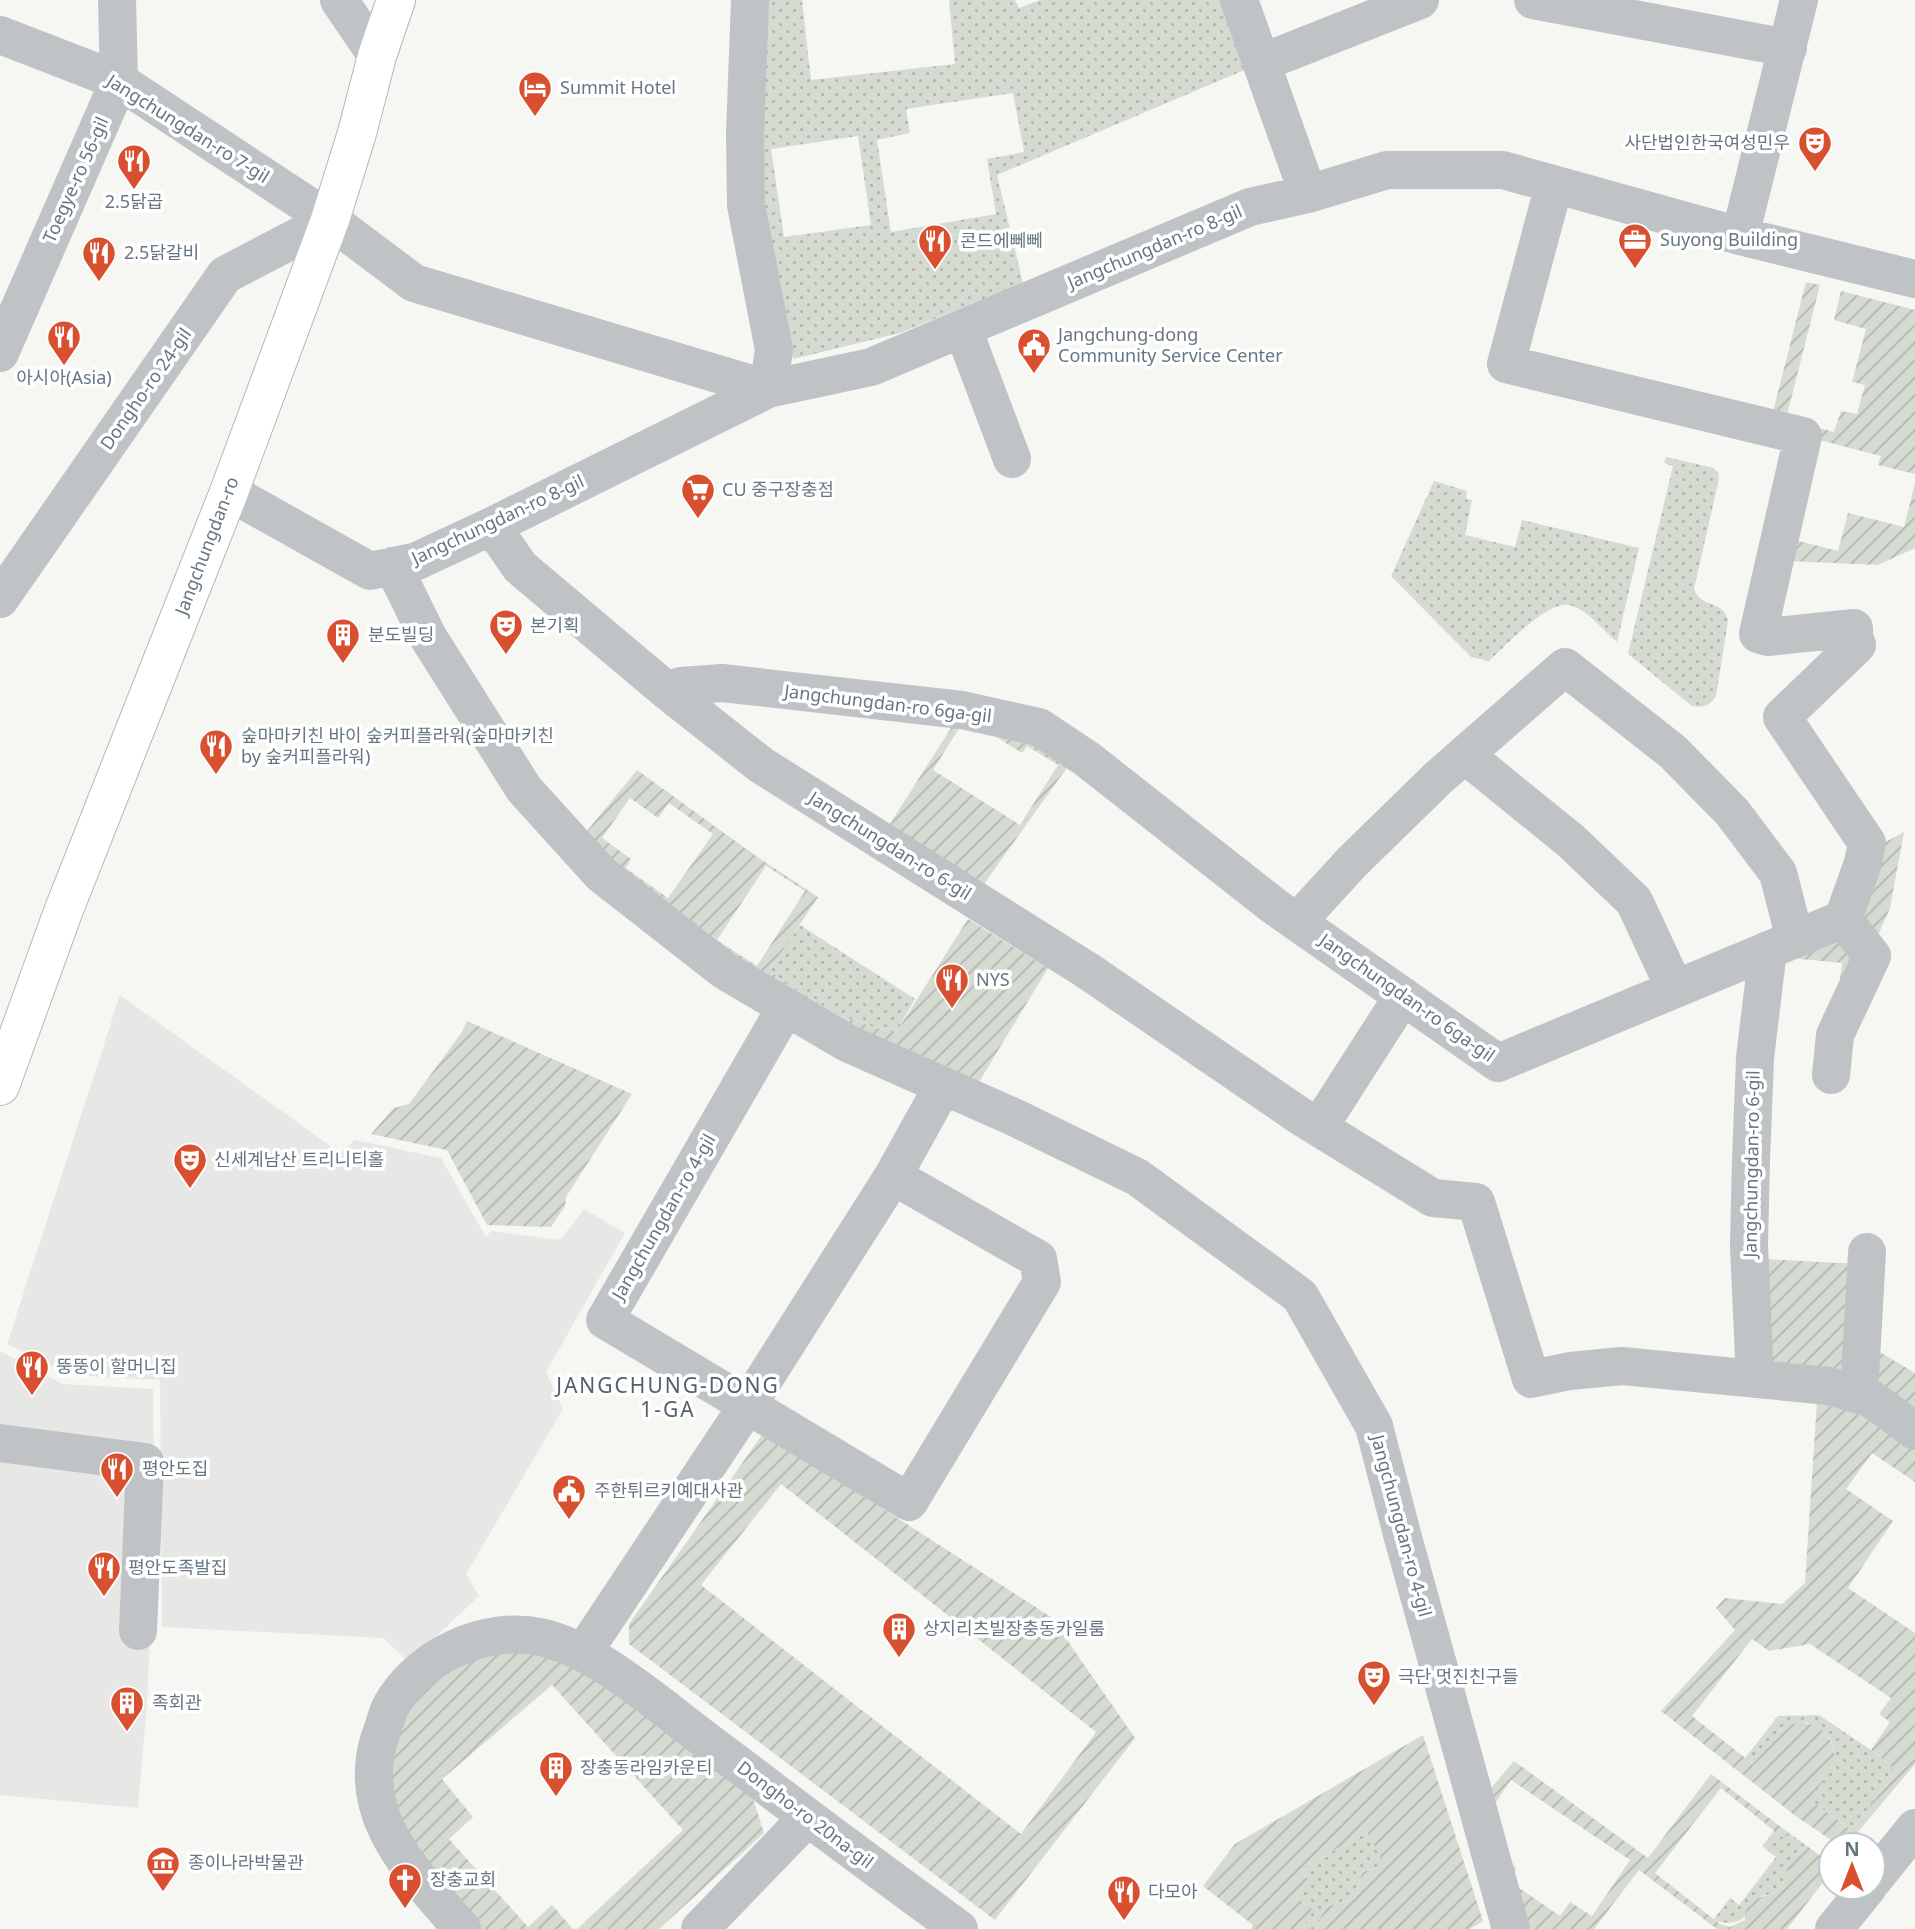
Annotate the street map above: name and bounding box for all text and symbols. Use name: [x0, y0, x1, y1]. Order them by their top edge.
street label: Jangchungdan-ro 7-gil: [101, 67, 274, 188]
hotel icon: Summit Hotel: [516, 69, 554, 118]
place label: Summit Hotel: [560, 75, 676, 99]
street label: Toegye-ro 56-gil: [37, 113, 114, 246]
theatre icon: 사단법인한국여성민우: [1796, 124, 1834, 173]
place label: 사단법인한국여성민우: [1624, 130, 1790, 154]
restaurant icon: 2.5닭곱: [115, 142, 153, 191]
place label: 2.5닭곱: [105, 189, 163, 213]
street label: Jangchungdan-ro 8-gil: [1062, 198, 1246, 295]
office icon: Suyong Building: [1616, 221, 1654, 270]
restaurant icon: 콘드에뻬뻬: [916, 222, 954, 271]
place label: Suyong Building: [1660, 227, 1798, 251]
place label: 콘드에뻬뻬: [960, 228, 1043, 252]
restaurant icon: 2.5닭갈비: [80, 234, 118, 283]
place label: 2.5닭갈비: [124, 240, 199, 264]
restaurant icon: 아시아(Asia): [45, 318, 83, 367]
place label: Jangchung-dong Community Service Center: [1056, 322, 1283, 367]
street label: Dongho-ro 24-gil: [94, 323, 196, 454]
public building icon: Jangchung-dong Community Service Center: [1015, 326, 1053, 375]
place label: 아시아(Asia): [16, 365, 112, 389]
street label: Jangchungdan-ro 8-gil: [406, 469, 588, 570]
supermarket icon: CU 중구장충점: [679, 471, 717, 520]
street label: Jangchungdan-ro: [168, 473, 243, 620]
place label: CU 중구장충점: [722, 477, 834, 501]
theatre icon: 본기획: [487, 607, 525, 656]
place label: 본기획: [530, 613, 580, 637]
building icon: 분도빌딩: [324, 616, 362, 665]
place label: 분도빌딩: [368, 622, 434, 646]
street label: Jangchungdan-ro 6ga-gil: [781, 678, 993, 728]
place label: 숲마마키친 바이 숲커피플라워(숲마마키친 by 숲커피플라워): [241, 723, 554, 768]
restaurant icon: 숲마마키친 바이 숲커피플라워(숲마마키친 by 숲커피플라워): [197, 727, 235, 776]
street label: Jangchungdan-ro 6-gil: [803, 784, 976, 905]
street label: Jangchungdan-ro 6ga-gil: [1314, 926, 1500, 1067]
restaurant icon: NYS: [933, 961, 971, 1010]
place label: NYS: [976, 967, 1010, 991]
street label: Jangchungdan-ro 6-gil: [1737, 1070, 1765, 1260]
street label: Jangchungdan-ro 4-gil: [605, 1129, 720, 1305]
theatre icon: 신세계남산 트리니티홀: [171, 1141, 209, 1190]
place label: 신세계남산 트리니티홀: [214, 1147, 384, 1171]
restaurant icon: 뚱뚱이 할머니집: [13, 1348, 51, 1397]
place label: 뚱뚱이 할머니집: [56, 1354, 177, 1378]
district label: JANGCHUNG-DONG 1-GA: [554, 1371, 780, 1423]
street label: Jangchungdan-ro 4-gil: [1366, 1430, 1438, 1619]
restaurant icon: 평안도집: [98, 1450, 136, 1499]
place label: 평안도집: [142, 1456, 208, 1480]
public building icon: 주한튀르키예대사관: [550, 1472, 588, 1521]
place label: 주한튀르키예대사관: [594, 1478, 743, 1502]
restaurant icon: 평안도족발집: [85, 1549, 123, 1598]
place label: 평안도족발집: [128, 1555, 227, 1579]
building icon: 상지리츠빌장충동카일룸: [880, 1610, 918, 1659]
place label: 상지리츠빌장충동카일룸: [923, 1616, 1105, 1640]
theatre icon: 극단 멋진친구들: [1355, 1658, 1393, 1707]
place label: 극단 멋진친구들: [1398, 1664, 1519, 1688]
building icon: 족회관: [108, 1684, 146, 1733]
place label: 족회관: [152, 1690, 202, 1714]
building icon: 장충동라임카운티: [537, 1749, 575, 1798]
place label: 장충동라임카운티: [580, 1755, 712, 1779]
street label: Dongho-ro 20na-gil: [733, 1755, 879, 1873]
north arrow: [1817, 1831, 1887, 1901]
text: N: [1844, 1836, 1860, 1862]
museum icon: 종이나라박물관: [144, 1844, 182, 1893]
place label: 종이나라박물관: [188, 1850, 304, 1874]
church icon: 장충교회: [386, 1861, 424, 1910]
place label: 장충교회: [430, 1867, 496, 1891]
restaurant icon: 다모아: [1105, 1873, 1143, 1922]
place label: 다모아: [1148, 1879, 1198, 1903]

